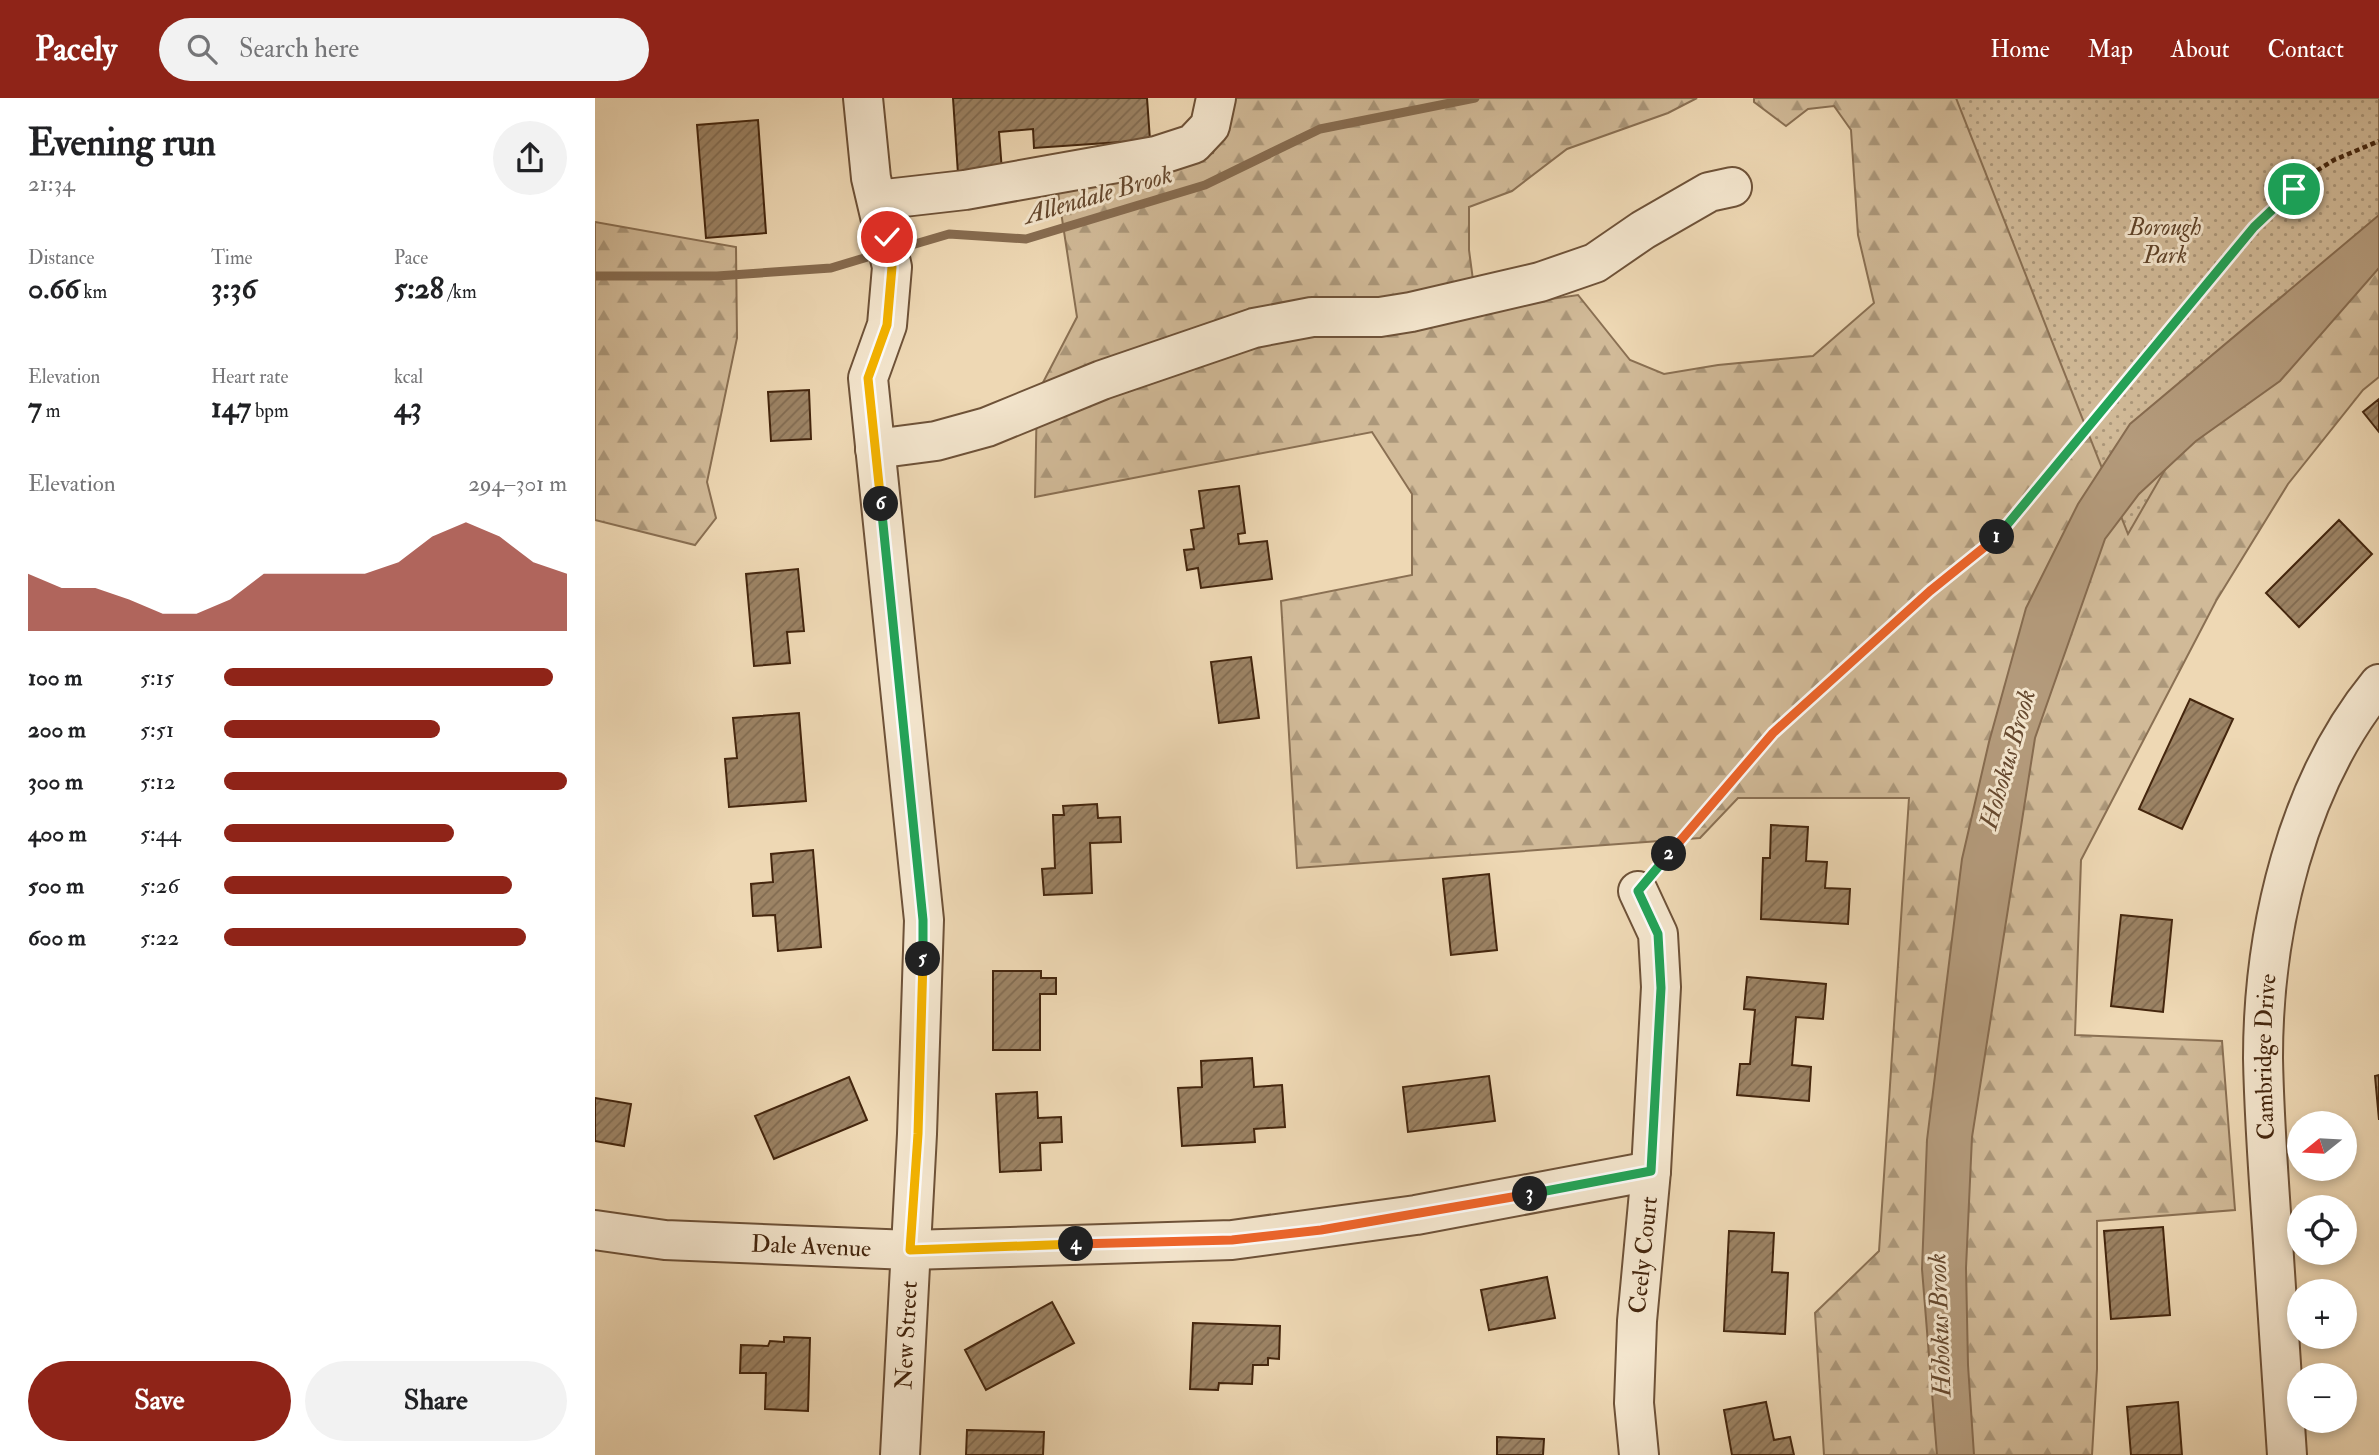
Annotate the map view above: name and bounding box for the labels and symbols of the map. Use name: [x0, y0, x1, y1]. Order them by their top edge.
water label: Allendale Brook: [1018, 159, 1176, 232]
pin: [2264, 159, 2324, 219]
pin: [857, 207, 917, 267]
park label: Borough Park: [2127, 212, 2202, 271]
pin: 6: [863, 486, 899, 522]
pin: 1: [1979, 520, 2015, 555]
water label: Hohokus Brook: [1972, 686, 2043, 834]
pin: 2: [1651, 836, 1687, 872]
pin: 5: [905, 942, 941, 976]
street label: Cambridge Drive: [2248, 972, 2284, 1141]
north arrow: [2287, 1111, 2357, 1181]
pin: 3: [1513, 1176, 1548, 1212]
street label: Ceely Court: [1622, 1195, 1665, 1315]
pin: 4: [1058, 1226, 1093, 1262]
street label: Dale Avenue: [751, 1229, 872, 1264]
water label: Hohokus Brook: [1921, 1252, 1959, 1398]
street label: New Street: [888, 1280, 925, 1390]

